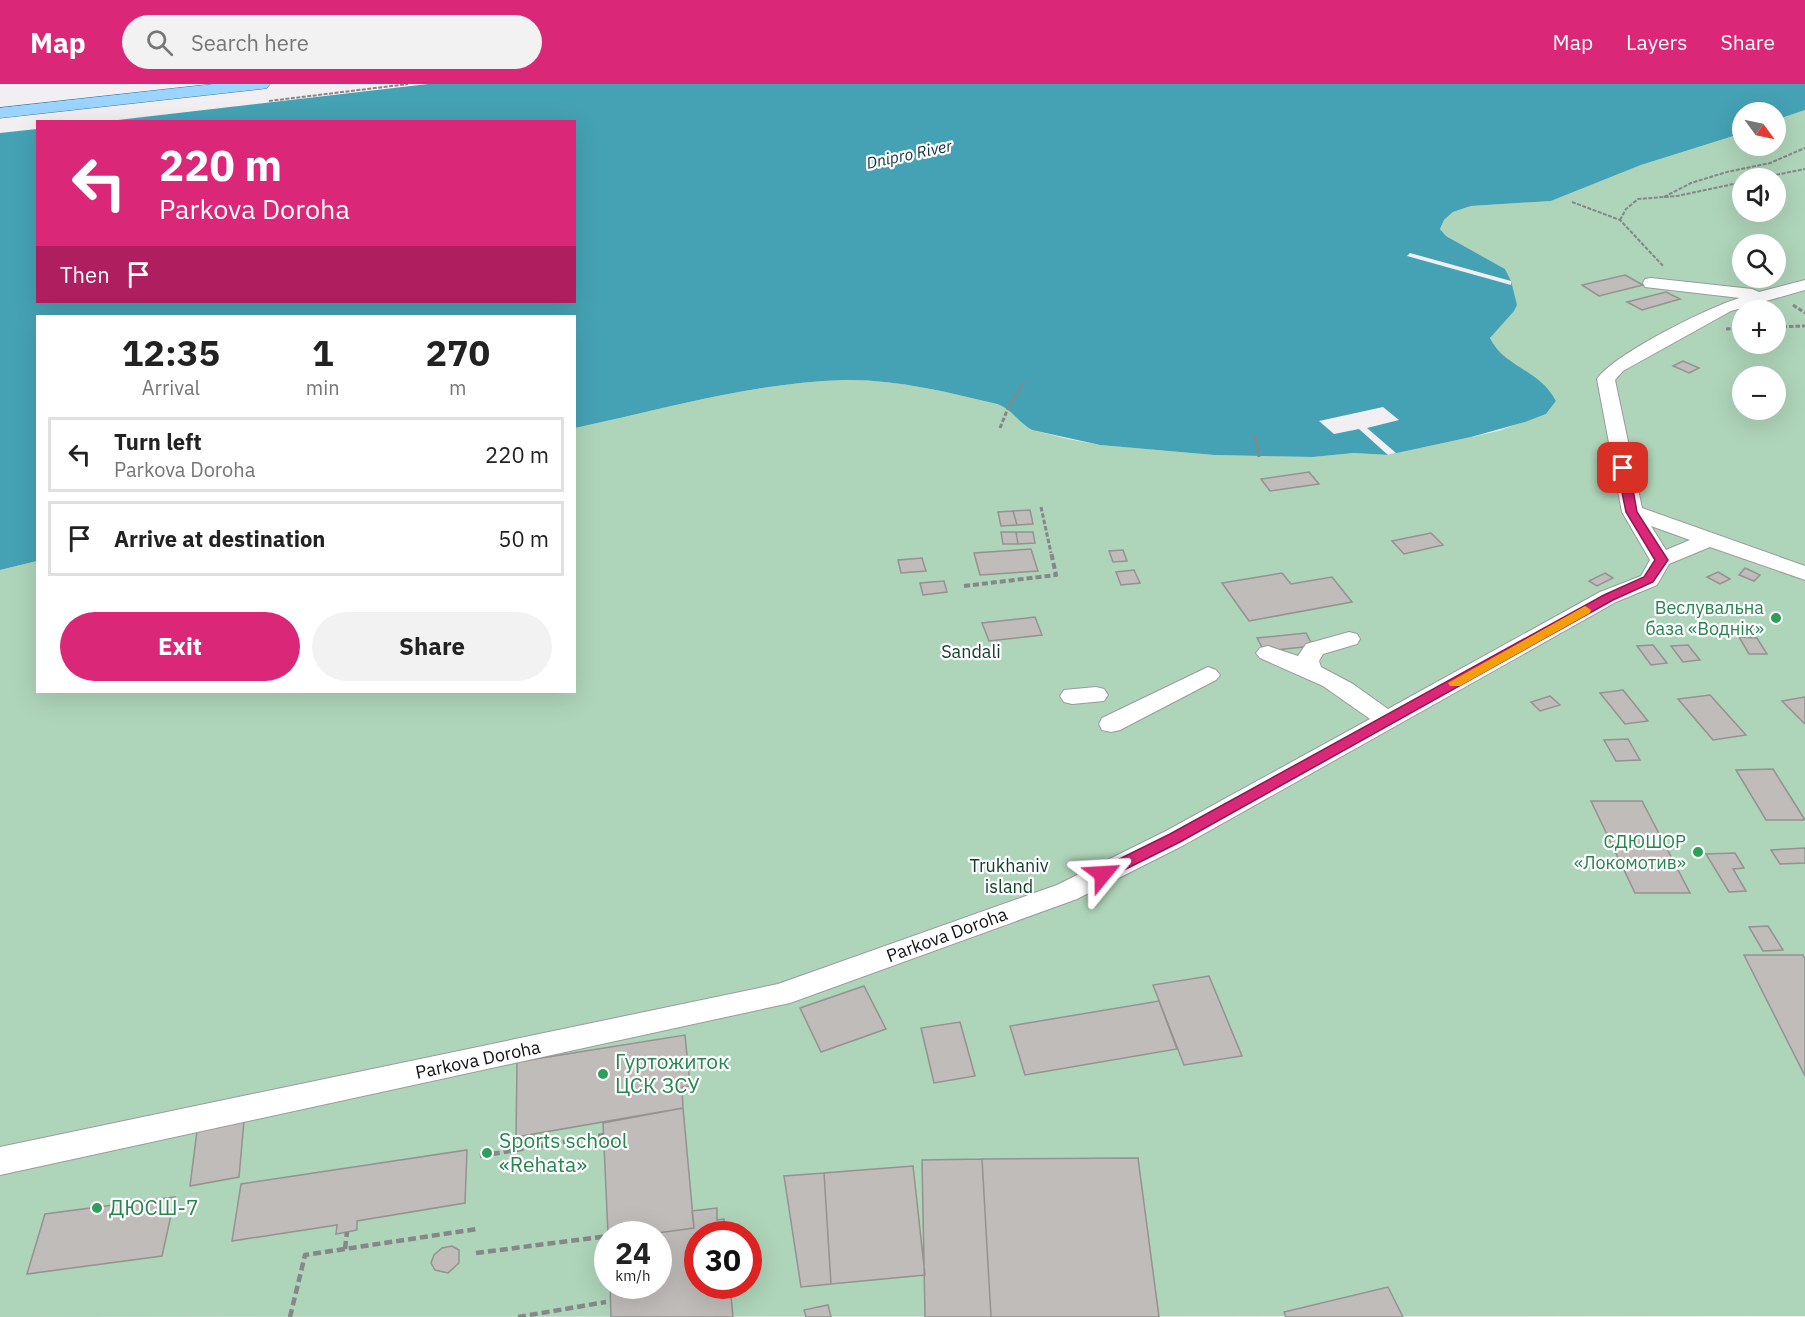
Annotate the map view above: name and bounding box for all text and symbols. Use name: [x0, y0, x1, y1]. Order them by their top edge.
search box: [122, 15, 542, 69]
text: Map: [30, 24, 86, 61]
icon: search: [143, 26, 176, 59]
text: Search here: [191, 28, 309, 57]
text: Map: [1553, 28, 1593, 56]
text: Layers: [1626, 28, 1688, 56]
text: Share: [1721, 28, 1775, 56]
north arrow: [1732, 102, 1786, 156]
map controls: [1732, 102, 1786, 420]
water label: Dnipro River: [864, 135, 955, 173]
text: 220 m: [159, 138, 282, 193]
icon: left: [60, 144, 138, 222]
button: sound: [1732, 168, 1786, 222]
text: Parkova Doroha: [159, 191, 350, 226]
button: search: [1732, 234, 1786, 288]
icon: arrive: [122, 258, 155, 291]
text: Then: [60, 260, 110, 289]
button: +: [1732, 300, 1786, 354]
text: 12:35: [122, 329, 220, 376]
text: 1: [312, 329, 334, 376]
text: 270: [425, 329, 490, 376]
button: −: [1732, 366, 1786, 420]
text: Arrival: [142, 374, 200, 401]
text: min: [306, 374, 340, 401]
text: m: [449, 374, 467, 401]
text: Turn left: [114, 427, 202, 456]
icon: left: [63, 438, 96, 471]
text: 220 m: [485, 440, 549, 469]
pin: [1597, 442, 1648, 493]
icon: arrive: [1606, 451, 1639, 484]
text: Parkova Doroha: [114, 456, 255, 483]
icon: arrive: [63, 522, 96, 555]
text: Arrive at destination: [114, 524, 325, 553]
text: 50 m: [498, 524, 549, 553]
place label: Веслувальна база «Воднік»: [1645, 596, 1764, 640]
marker: Веслувальна база «Воднік»: [1769, 611, 1783, 625]
button: Exit: [60, 612, 300, 681]
button: Share: [312, 612, 552, 681]
park label: Sandali: [941, 640, 1001, 663]
place label: СДЮШОР «Локомотив»: [1574, 830, 1686, 874]
position arrow: [1071, 842, 1135, 906]
marker: СДЮШОР «Локомотив»: [1691, 845, 1705, 859]
park label: Trukhaniv island: [969, 854, 1049, 898]
street label: Parkova Doroha: [883, 902, 1011, 967]
street label: Parkova Doroha: [413, 1035, 543, 1084]
place label: Гуртожиток ЦСК ЗСУ: [615, 1047, 730, 1099]
marker: Гуртожиток ЦСК ЗСУ: [596, 1067, 610, 1081]
place label: Sports school «Rehata»: [499, 1126, 628, 1178]
marker: Sports school «Rehata»: [480, 1146, 494, 1160]
place label: ДЮСШ-7: [109, 1193, 199, 1221]
marker: ДЮСШ-7: [90, 1201, 104, 1215]
speed limit sign: 30: [684, 1221, 762, 1299]
text: 24: [615, 1233, 651, 1272]
text: km/h: [615, 1266, 651, 1285]

